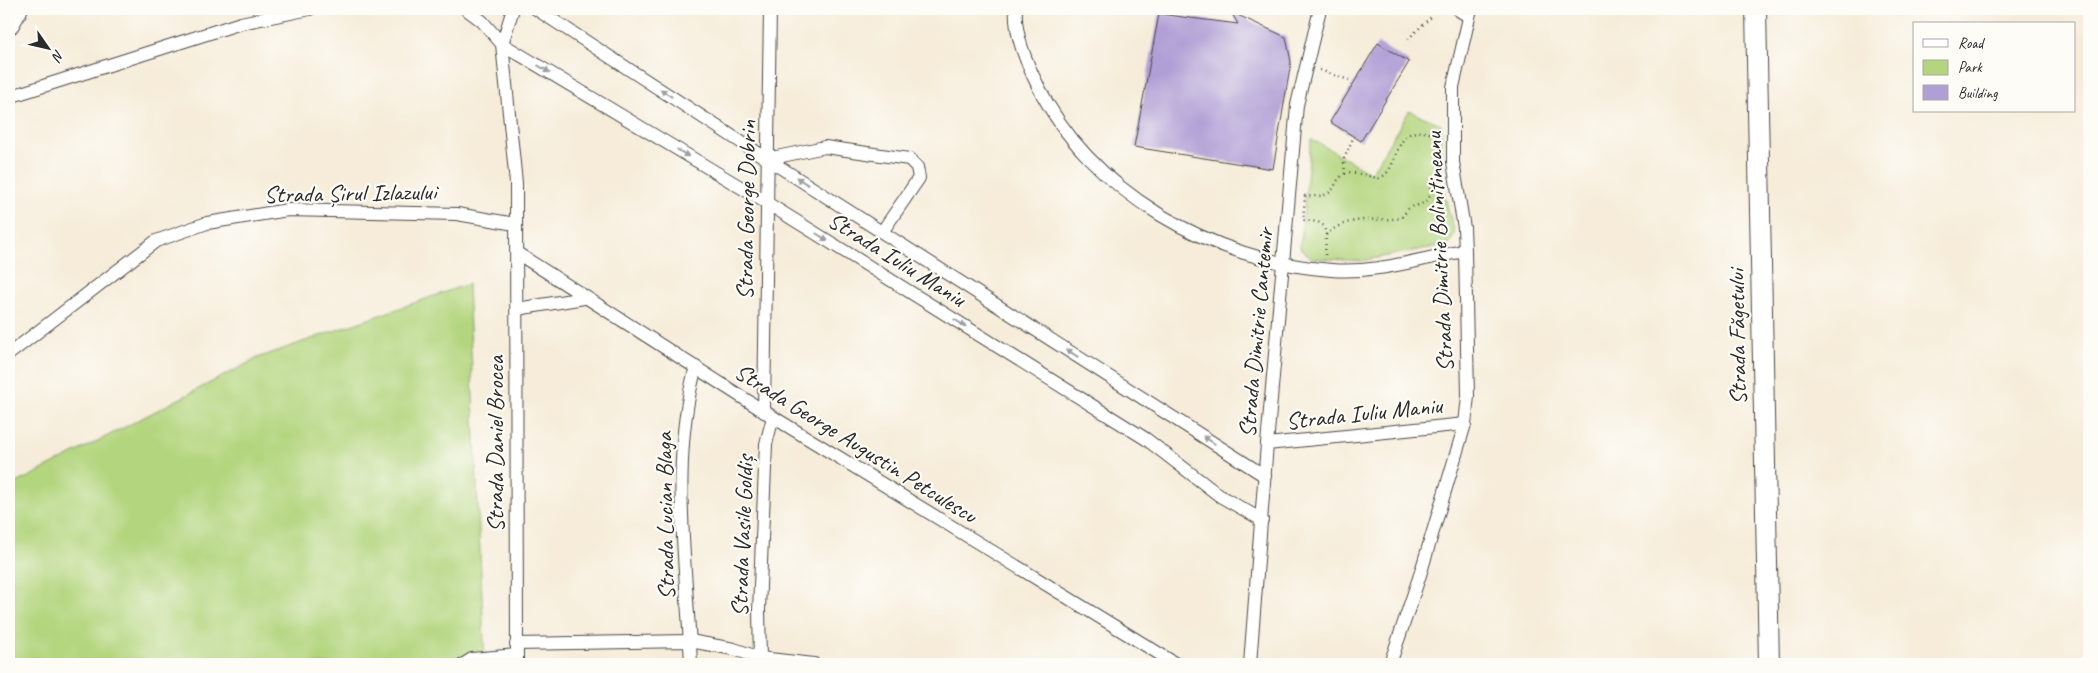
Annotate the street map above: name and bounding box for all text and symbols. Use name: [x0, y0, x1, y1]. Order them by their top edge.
north arrow: [22, 22, 72, 72]
legend: [1913, 22, 2076, 112]
text: Road: [1958, 34, 1985, 53]
text: N: [48, 47, 68, 65]
text: Park: [1958, 58, 1983, 77]
one-way arrow: [538, 64, 551, 73]
text: Building: [1958, 84, 1998, 103]
one-way arrow: [659, 88, 672, 98]
street label: Strada George Dobrin: [729, 120, 763, 300]
street label: Strada Dimitrie Bolinitineanu: [1418, 129, 1460, 373]
one-way arrow: [677, 148, 690, 157]
street label: Strada Șirul Izlazului: [263, 176, 440, 210]
one-way arrow: [795, 176, 809, 186]
street label: Strada Iuliu Maniu: [822, 205, 973, 314]
street label: Strada Dimitrie Cantemir: [1232, 225, 1280, 439]
one-way arrow: [816, 232, 829, 242]
street label: Strada Făgetului: [1721, 266, 1753, 405]
one-way arrow: [954, 318, 967, 327]
one-way arrow: [1066, 348, 1079, 357]
street label: Strada Daniel Brocea: [480, 354, 510, 532]
street label: Strada George Augustin Petculescu: [729, 356, 984, 531]
street label: Strada Iuliu Maniu: [1284, 390, 1446, 436]
street label: Strada Lucian Blaga: [649, 430, 681, 600]
one-way arrow: [1202, 435, 1216, 445]
street label: Strada Vasile Goldiș: [724, 452, 760, 617]

